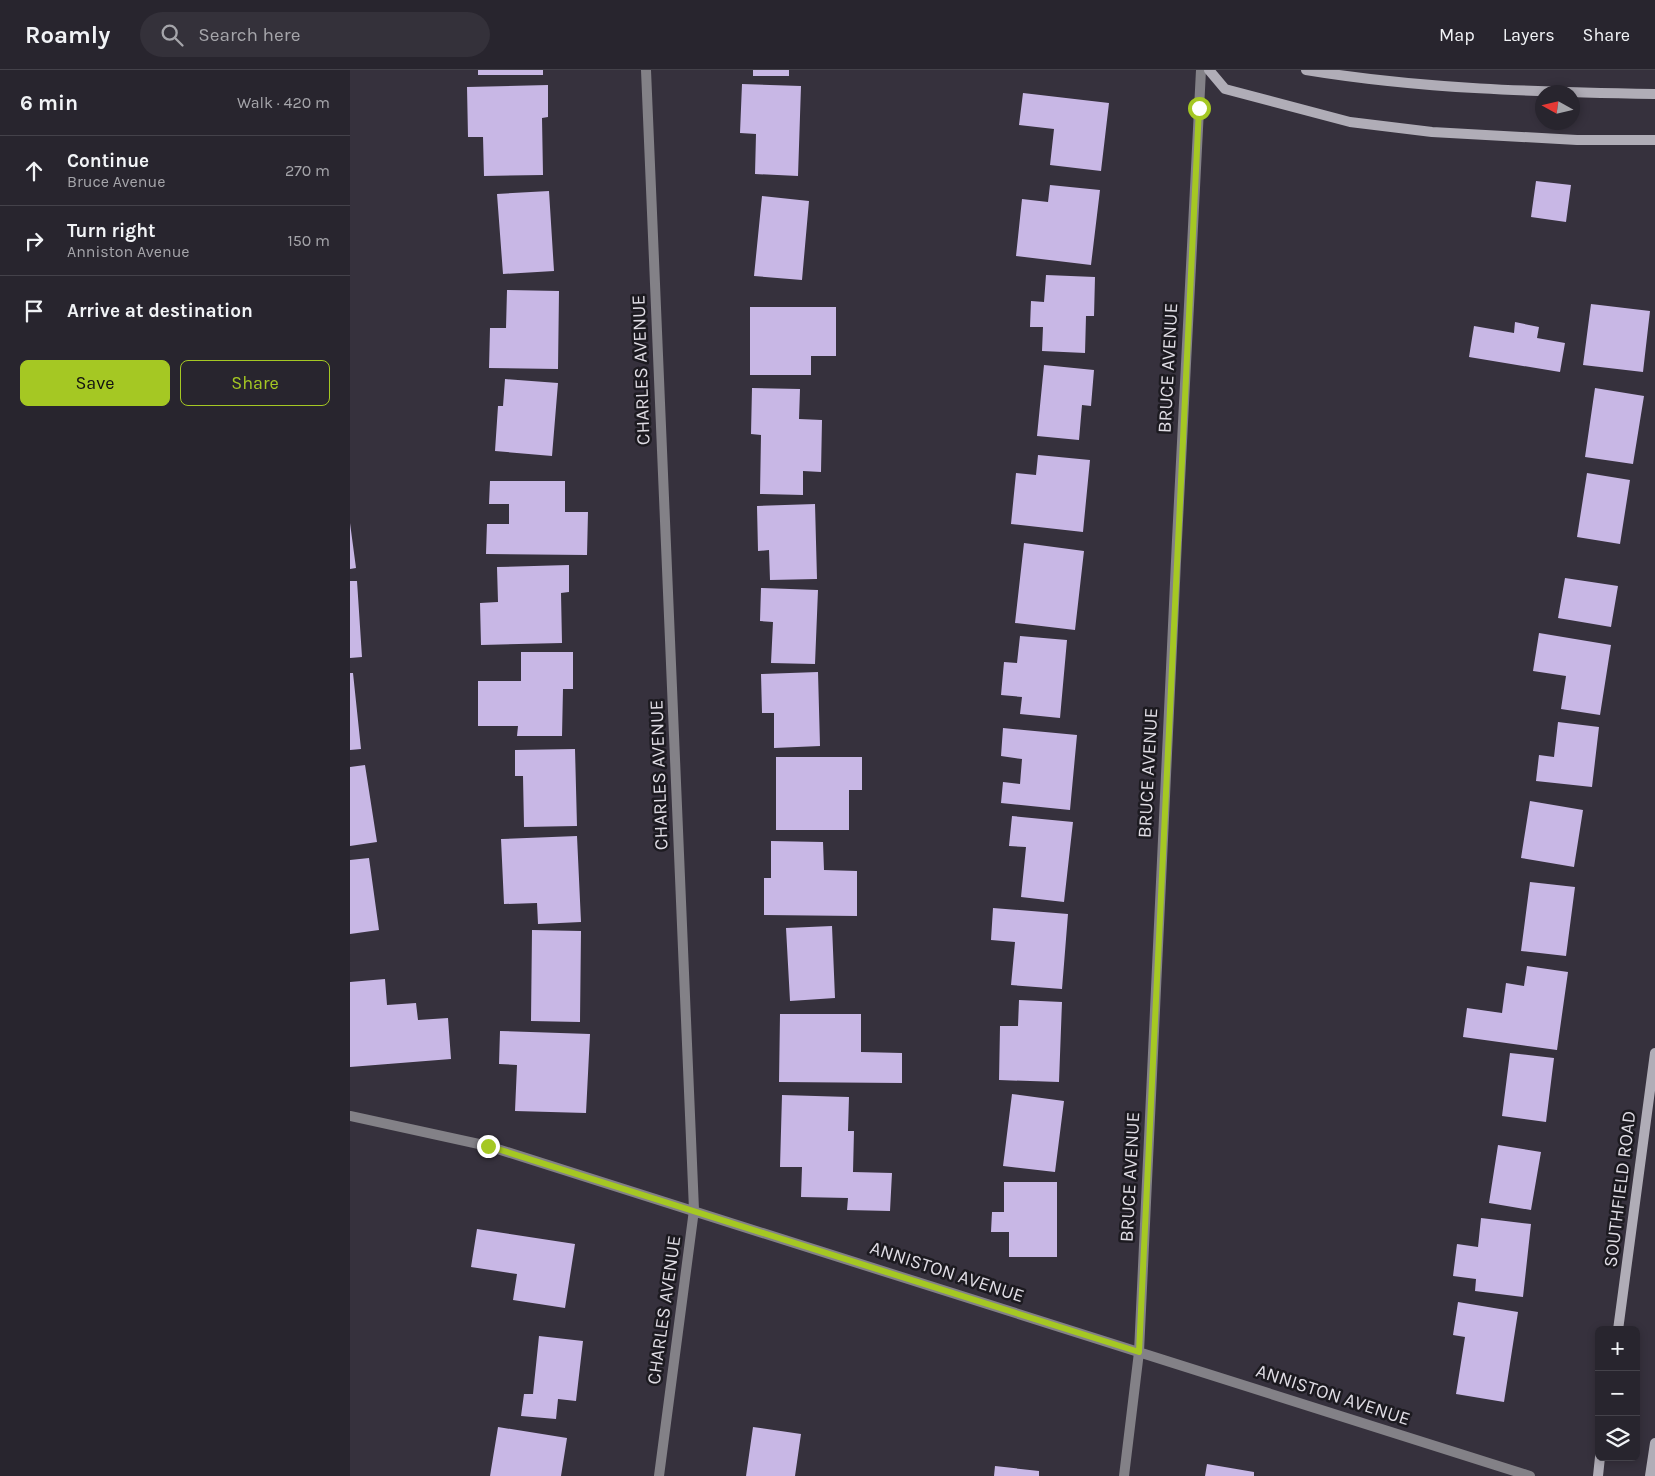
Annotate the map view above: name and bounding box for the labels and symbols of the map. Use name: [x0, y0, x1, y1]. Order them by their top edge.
north arrow: [1535, 85, 1580, 130]
route start: [1188, 97, 1211, 120]
street label: CHARLES AVENUE: [627, 295, 655, 445]
street label: BRUCE AVENUE: [1154, 302, 1182, 434]
street label: CHARLES AVENUE: [645, 700, 673, 850]
street label: BRUCE AVENUE: [1134, 707, 1162, 839]
street label: SOUTHFIELD ROAD: [1599, 1109, 1641, 1269]
street label: BRUCE AVENUE: [1116, 1111, 1144, 1243]
route end: [477, 1135, 500, 1158]
street label: CHARLES AVENUE: [643, 1234, 685, 1386]
street label: ANNISTON AVENUE: [867, 1237, 1027, 1307]
street label: ANNISTON AVENUE: [1253, 1360, 1413, 1430]

